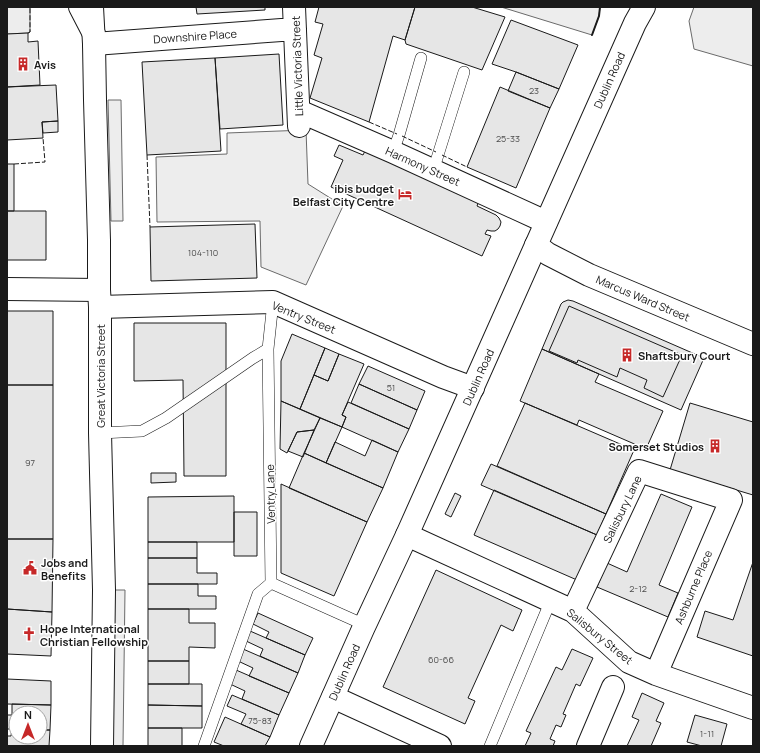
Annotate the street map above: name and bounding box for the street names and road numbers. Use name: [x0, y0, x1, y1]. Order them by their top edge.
street label: Little Victoria Street: [288, 16, 306, 116]
street label: Downshire Place: [153, 26, 238, 46]
street label: Dublin Road: [590, 49, 628, 111]
street label: Harmony Street: [383, 143, 463, 189]
street label: Marcus Ward Street: [594, 271, 692, 325]
street label: Ventry Street: [270, 297, 338, 337]
street label: Great Victoria Street: [93, 324, 108, 428]
street label: Dublin Road: [459, 346, 497, 408]
street label: Ventry Lane: [262, 463, 278, 524]
street label: Salisbury Lane: [599, 472, 645, 545]
street label: Ashburne Place: [671, 547, 716, 626]
street label: Salisbury Street: [564, 605, 636, 667]
street label: Dublin Road: [325, 641, 363, 703]

